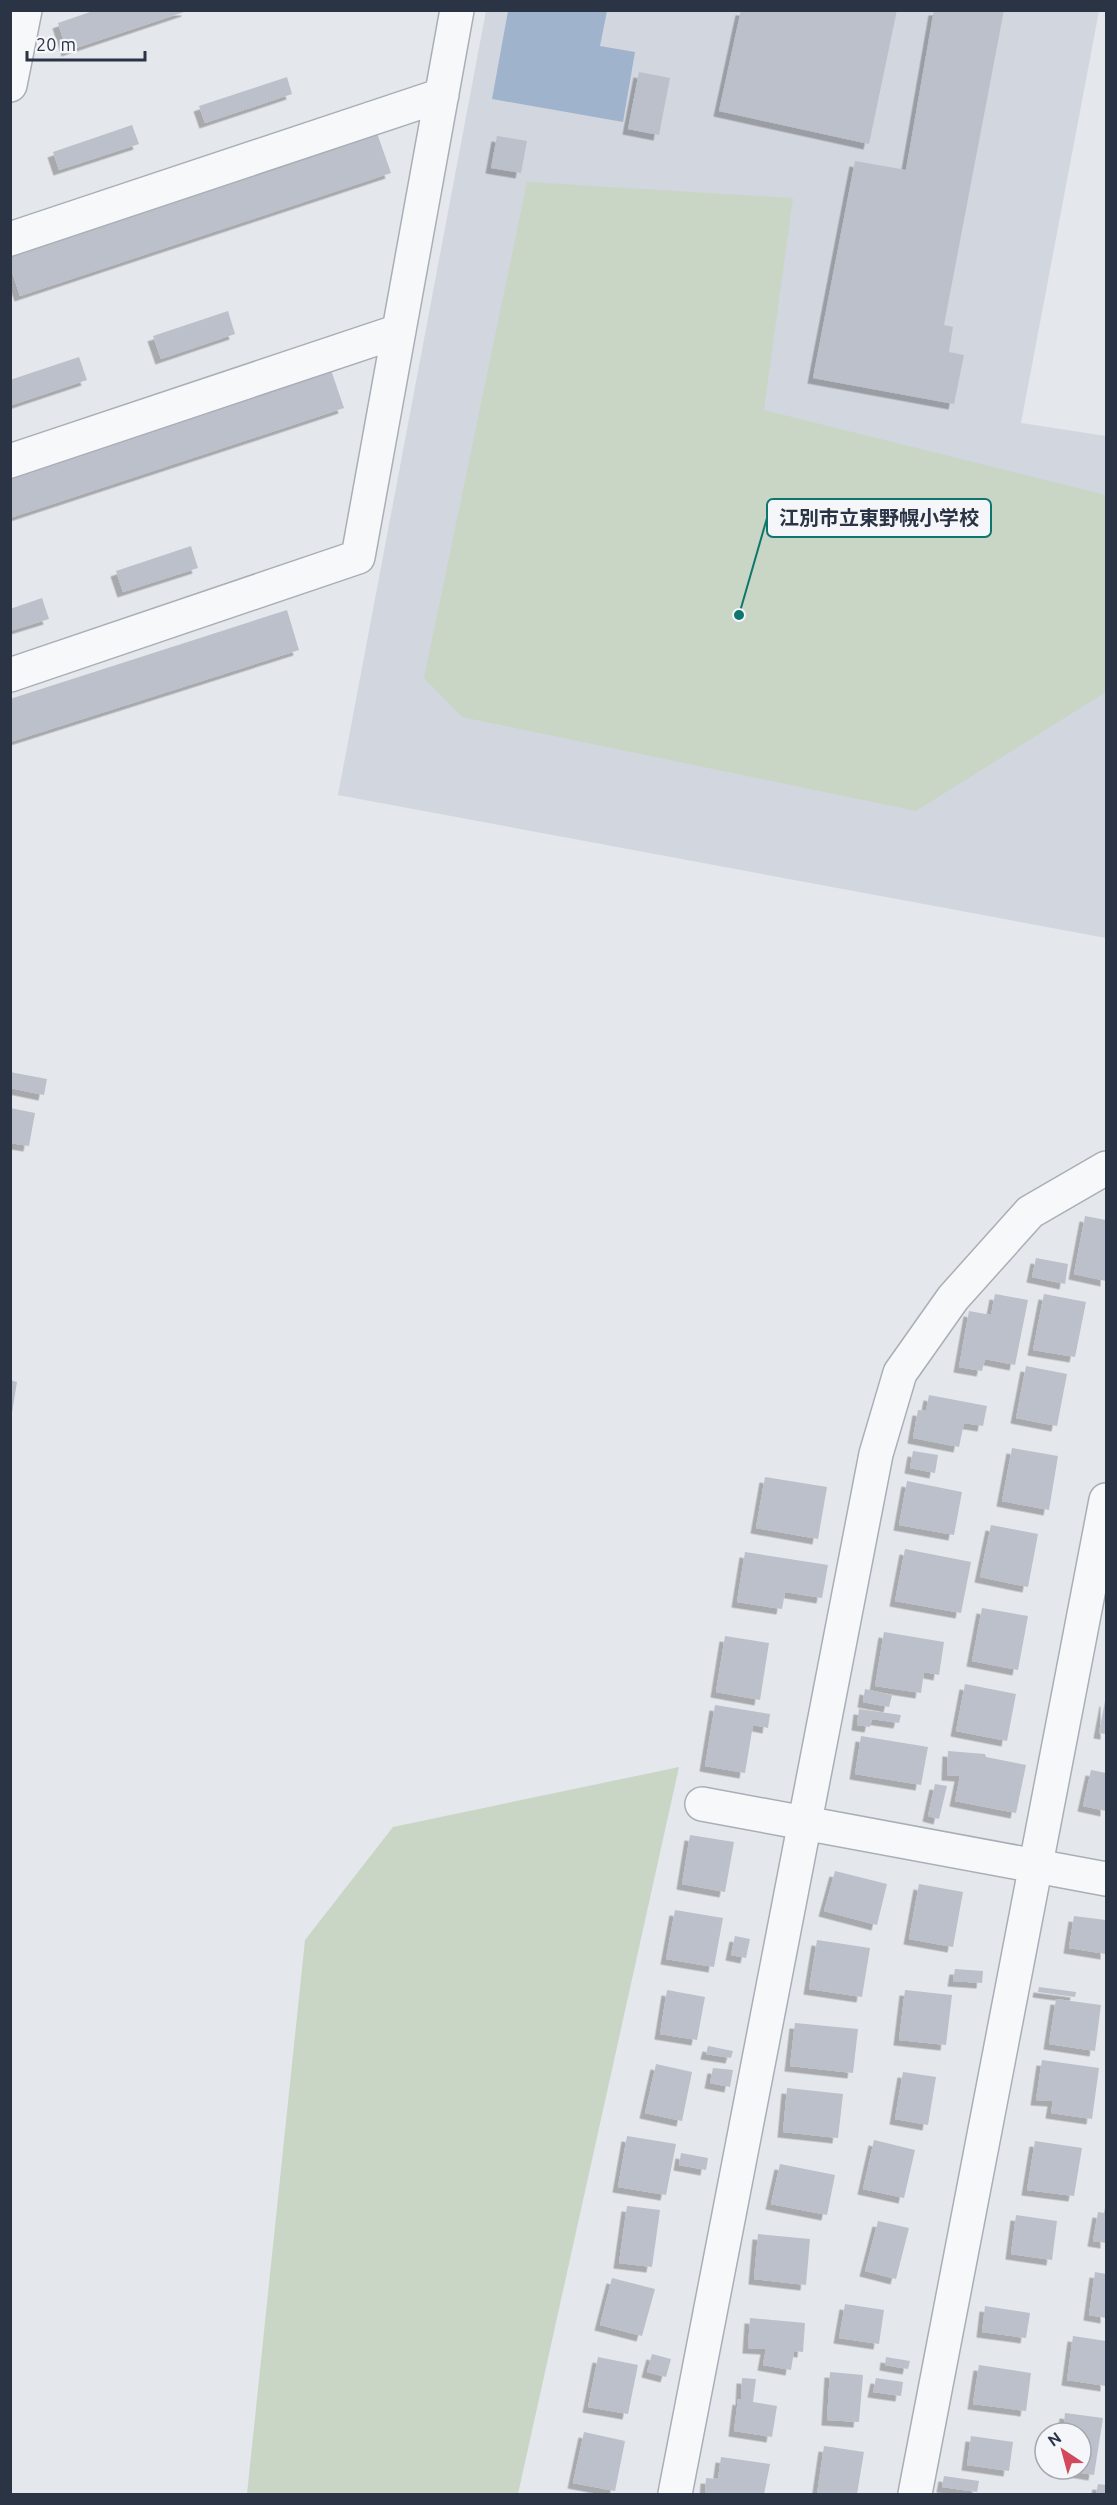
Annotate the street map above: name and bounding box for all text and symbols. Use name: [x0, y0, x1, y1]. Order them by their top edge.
scale bar: [27, 24, 146, 62]
text: 20 m: [36, 34, 76, 54]
callout: 江別市立東野幌小学校: [767, 499, 991, 537]
text: 江別市立東野幌小学校: [779, 506, 979, 529]
north arrow: [1033, 2421, 1093, 2481]
text: N: [1044, 2428, 1064, 2450]

